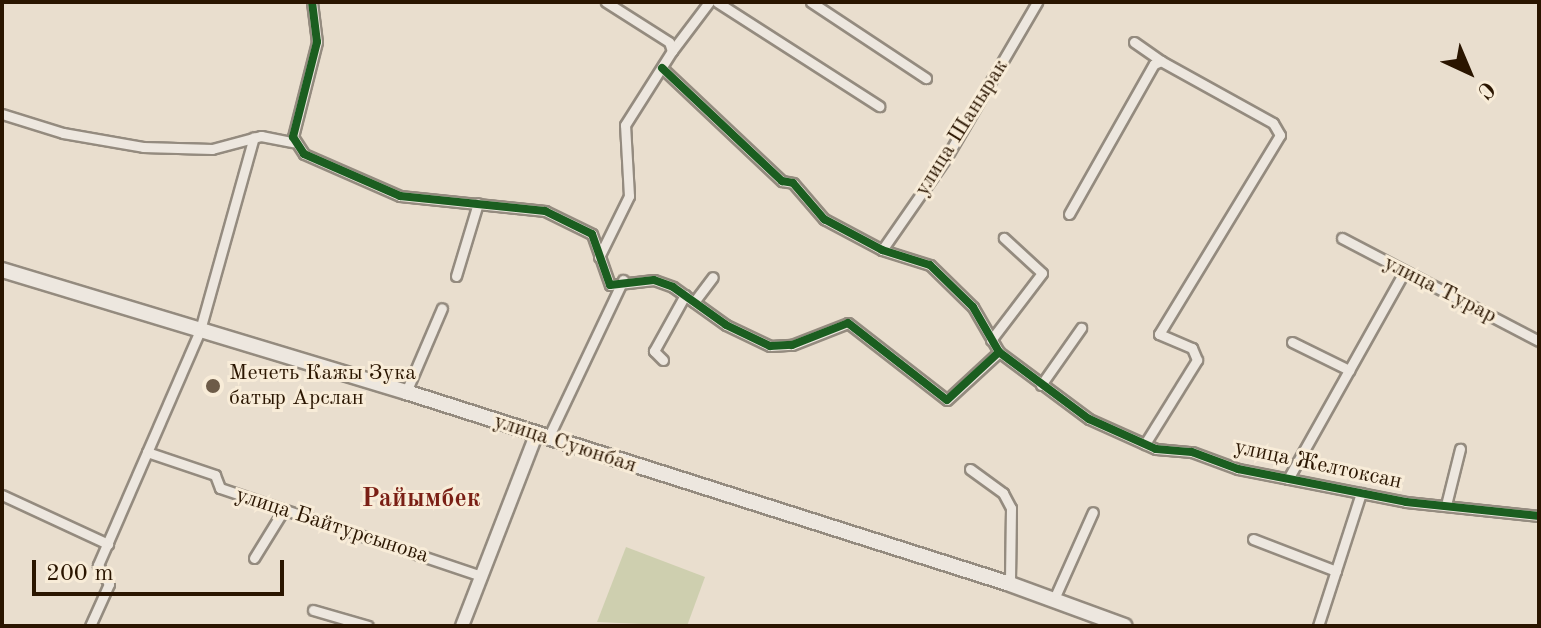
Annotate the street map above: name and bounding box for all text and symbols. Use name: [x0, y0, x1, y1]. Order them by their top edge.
north arrow: [1429, 32, 1509, 112]
street label: улица Шанырак: [909, 55, 1015, 201]
text: С: [1473, 76, 1499, 102]
street label: улица Турар: [1379, 250, 1501, 330]
place label: Мечеть Кажы Зука батыр Арслан: [229, 360, 416, 412]
marker: Мечеть Кажы Зука батыр Арслан: [204, 377, 222, 395]
street label: улица Суюнбая: [490, 408, 640, 480]
street label: улица Желтоксан: [1232, 434, 1404, 496]
street label: улица Байтурсынова: [232, 482, 432, 570]
district label: Райымбек: [361, 484, 481, 516]
scale bar: [36, 544, 288, 594]
text: 200 m: [46, 562, 114, 586]

